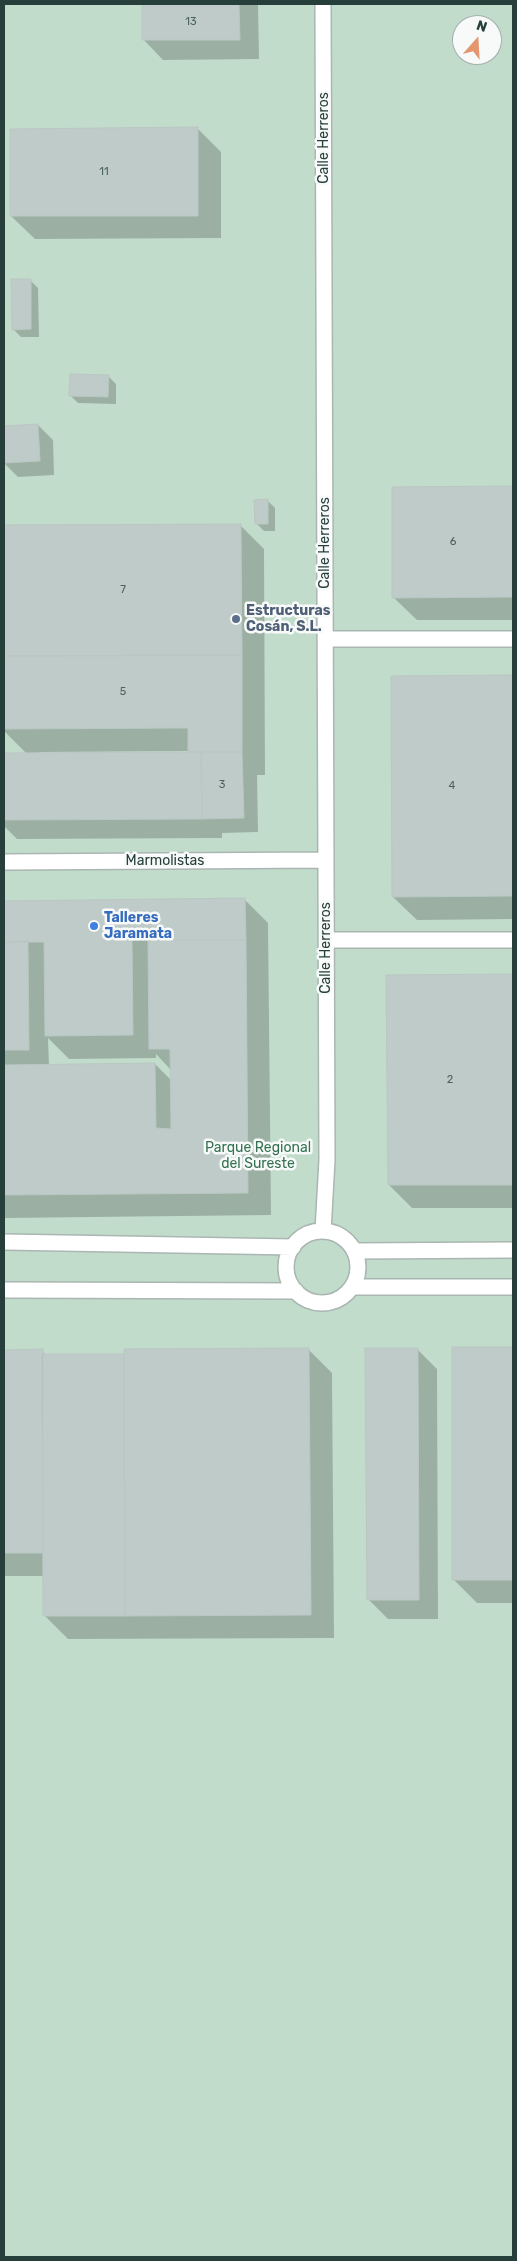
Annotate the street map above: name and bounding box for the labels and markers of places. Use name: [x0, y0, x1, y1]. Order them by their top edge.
place label: Estructuras Cosán, S.L.: [246, 603, 331, 636]
marker: Estructuras Cosán, S.L.: [230, 613, 242, 625]
place label: Talleres Jaramata: [104, 910, 172, 942]
marker: Talleres Jaramata: [88, 920, 100, 932]

